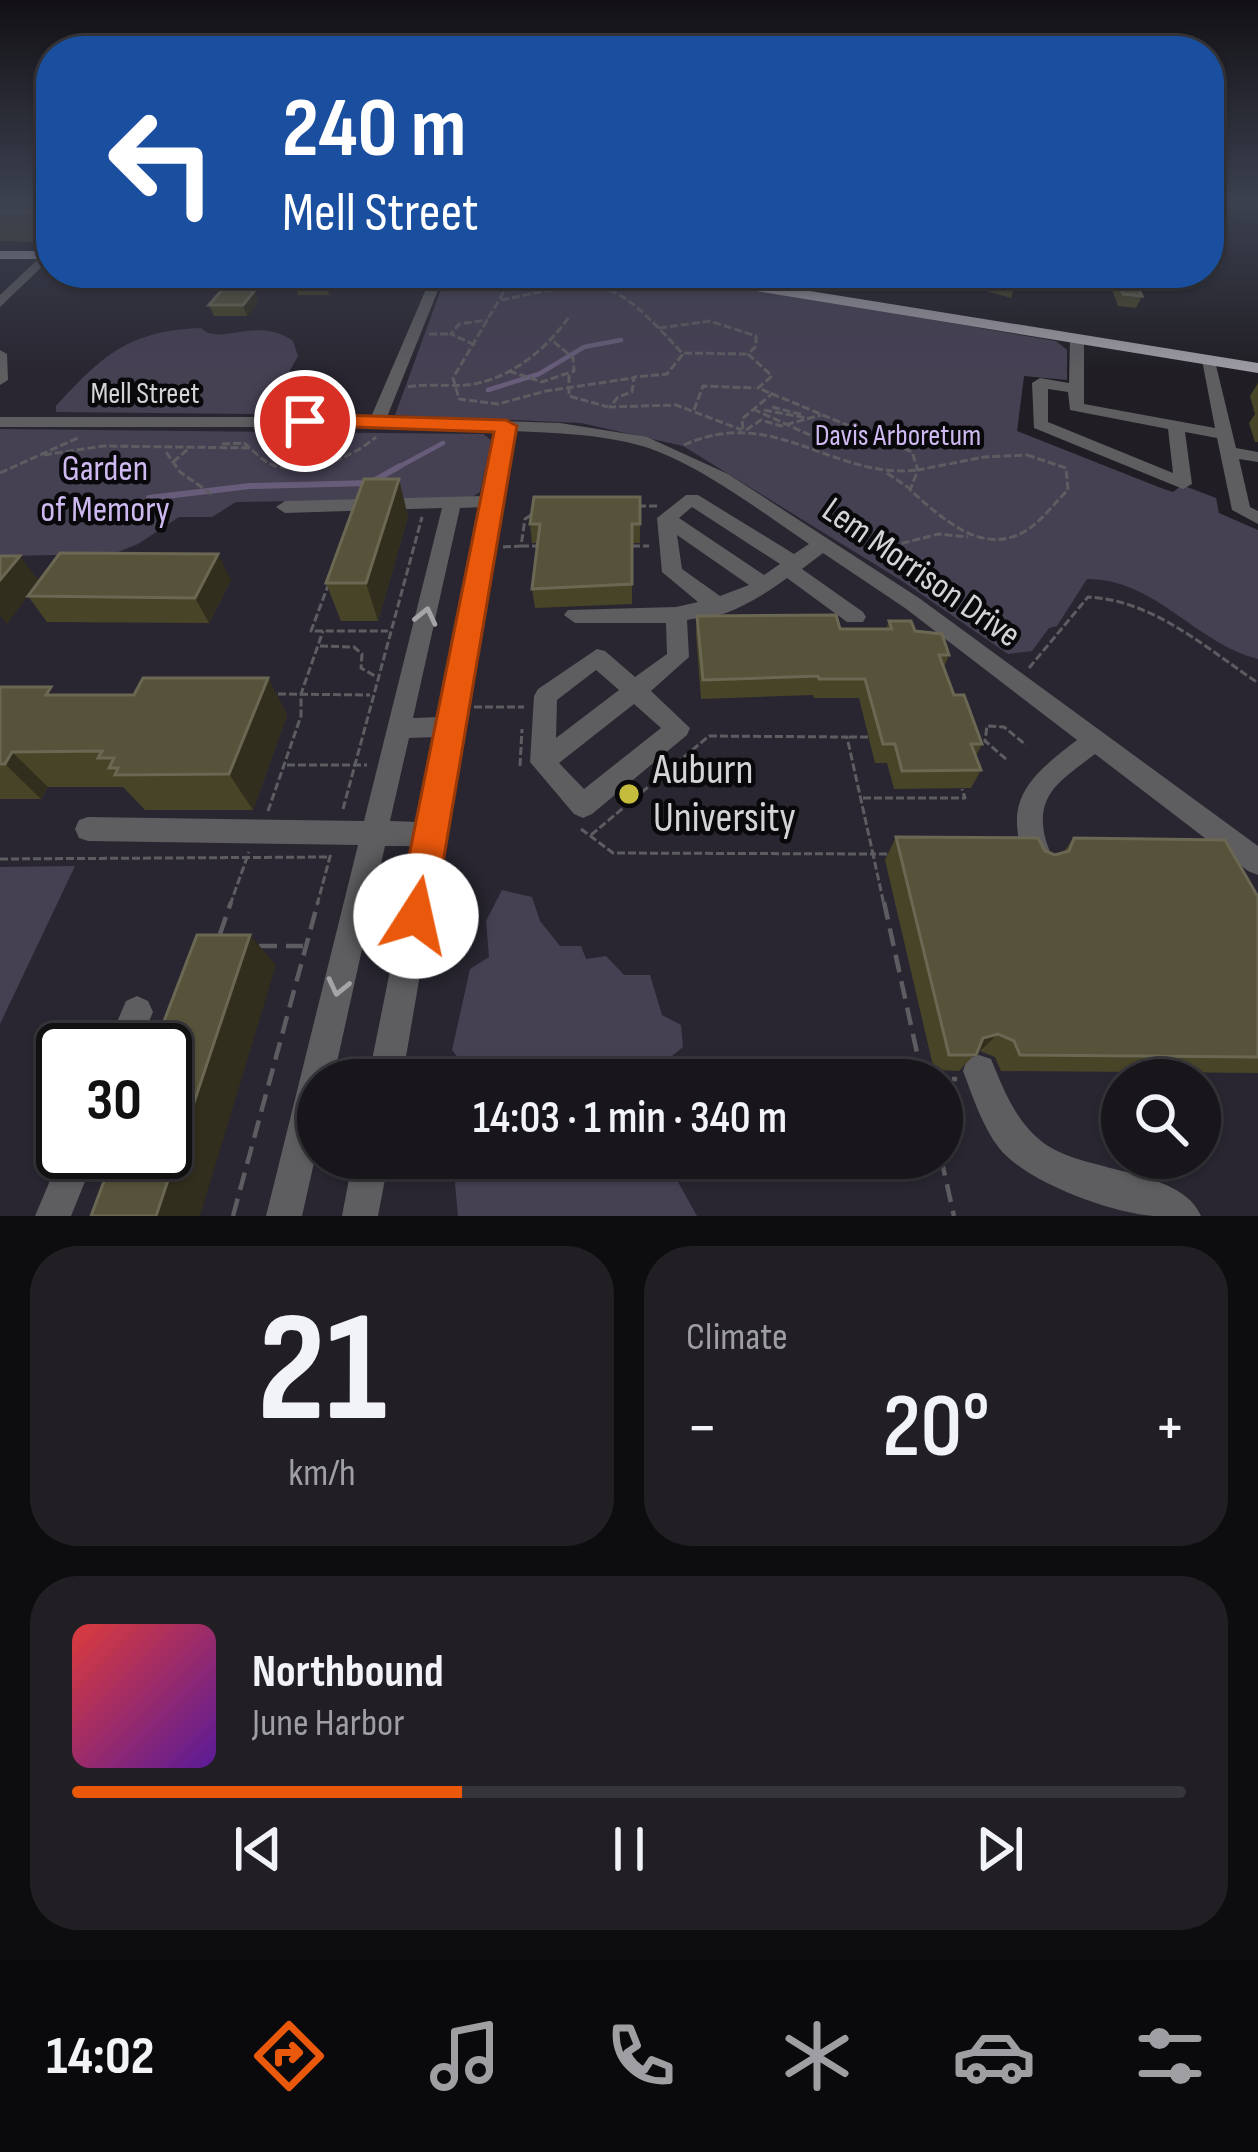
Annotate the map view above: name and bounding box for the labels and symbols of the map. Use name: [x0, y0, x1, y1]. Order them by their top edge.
pin: [254, 370, 356, 472]
street label: Mell Street: [90, 376, 200, 412]
park label: Davis Arboretum: [815, 418, 981, 454]
park label: Garden of Memory: [40, 448, 170, 532]
street label: Lem Morrison Drive: [814, 489, 1028, 657]
one-way arrow: [412, 606, 437, 626]
place label: Auburn University: [652, 745, 796, 844]
marker: Auburn University: [616, 781, 642, 807]
position arrow: [353, 853, 479, 979]
one-way arrow: [327, 976, 352, 996]
speed limit sign: 30: [36, 1023, 192, 1179]

